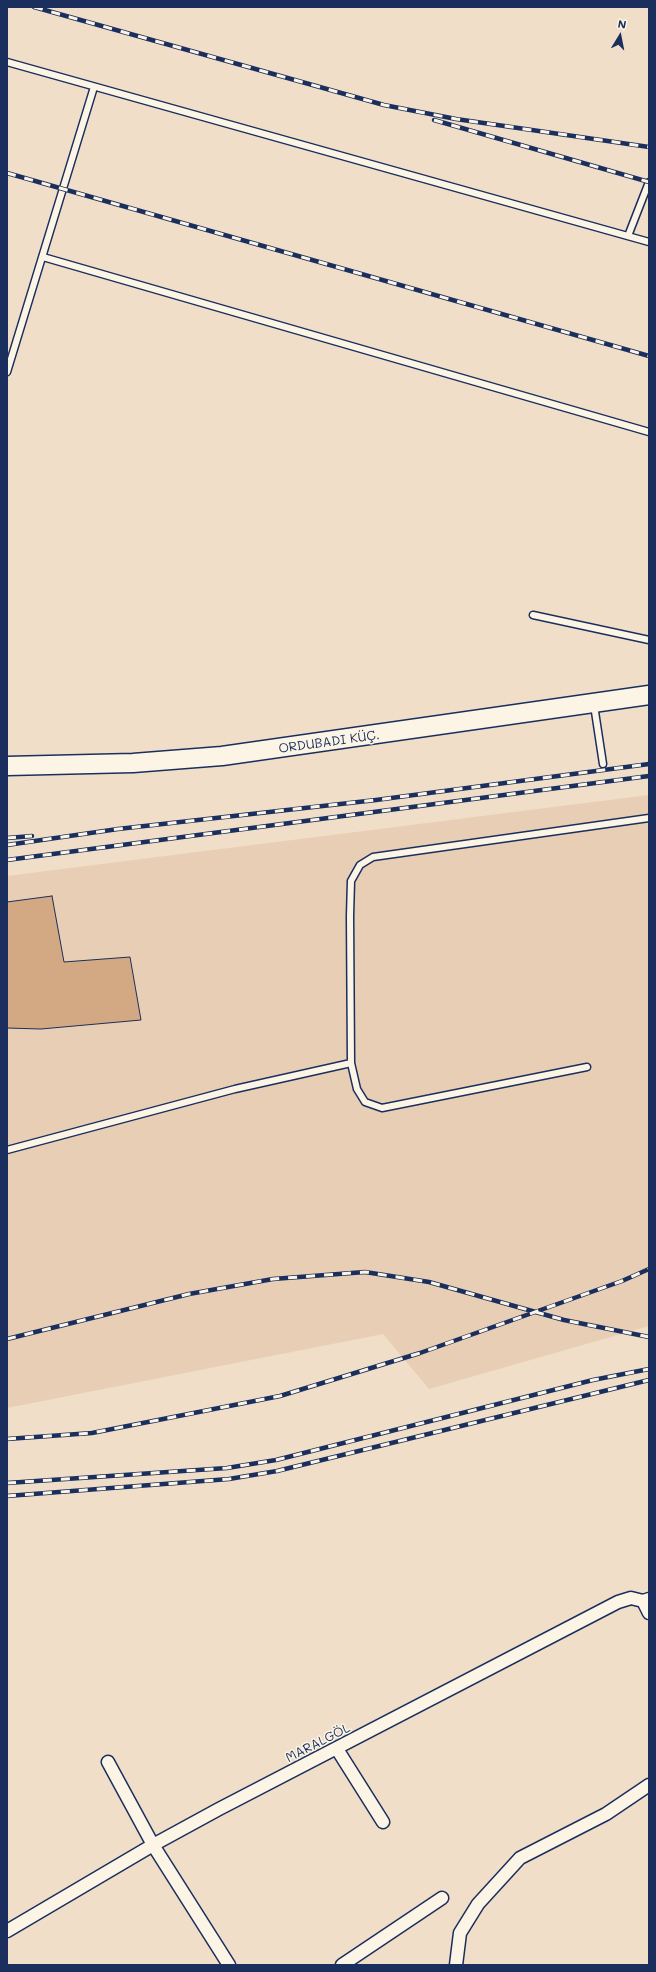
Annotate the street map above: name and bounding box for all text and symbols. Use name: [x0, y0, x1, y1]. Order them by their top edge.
north arrow: [600, 16, 640, 56]
text: N: [617, 16, 628, 32]
street label: ORDUBADI KÜÇ.: [278, 727, 380, 757]
street label: MARALGÖL: [283, 1720, 353, 1766]

